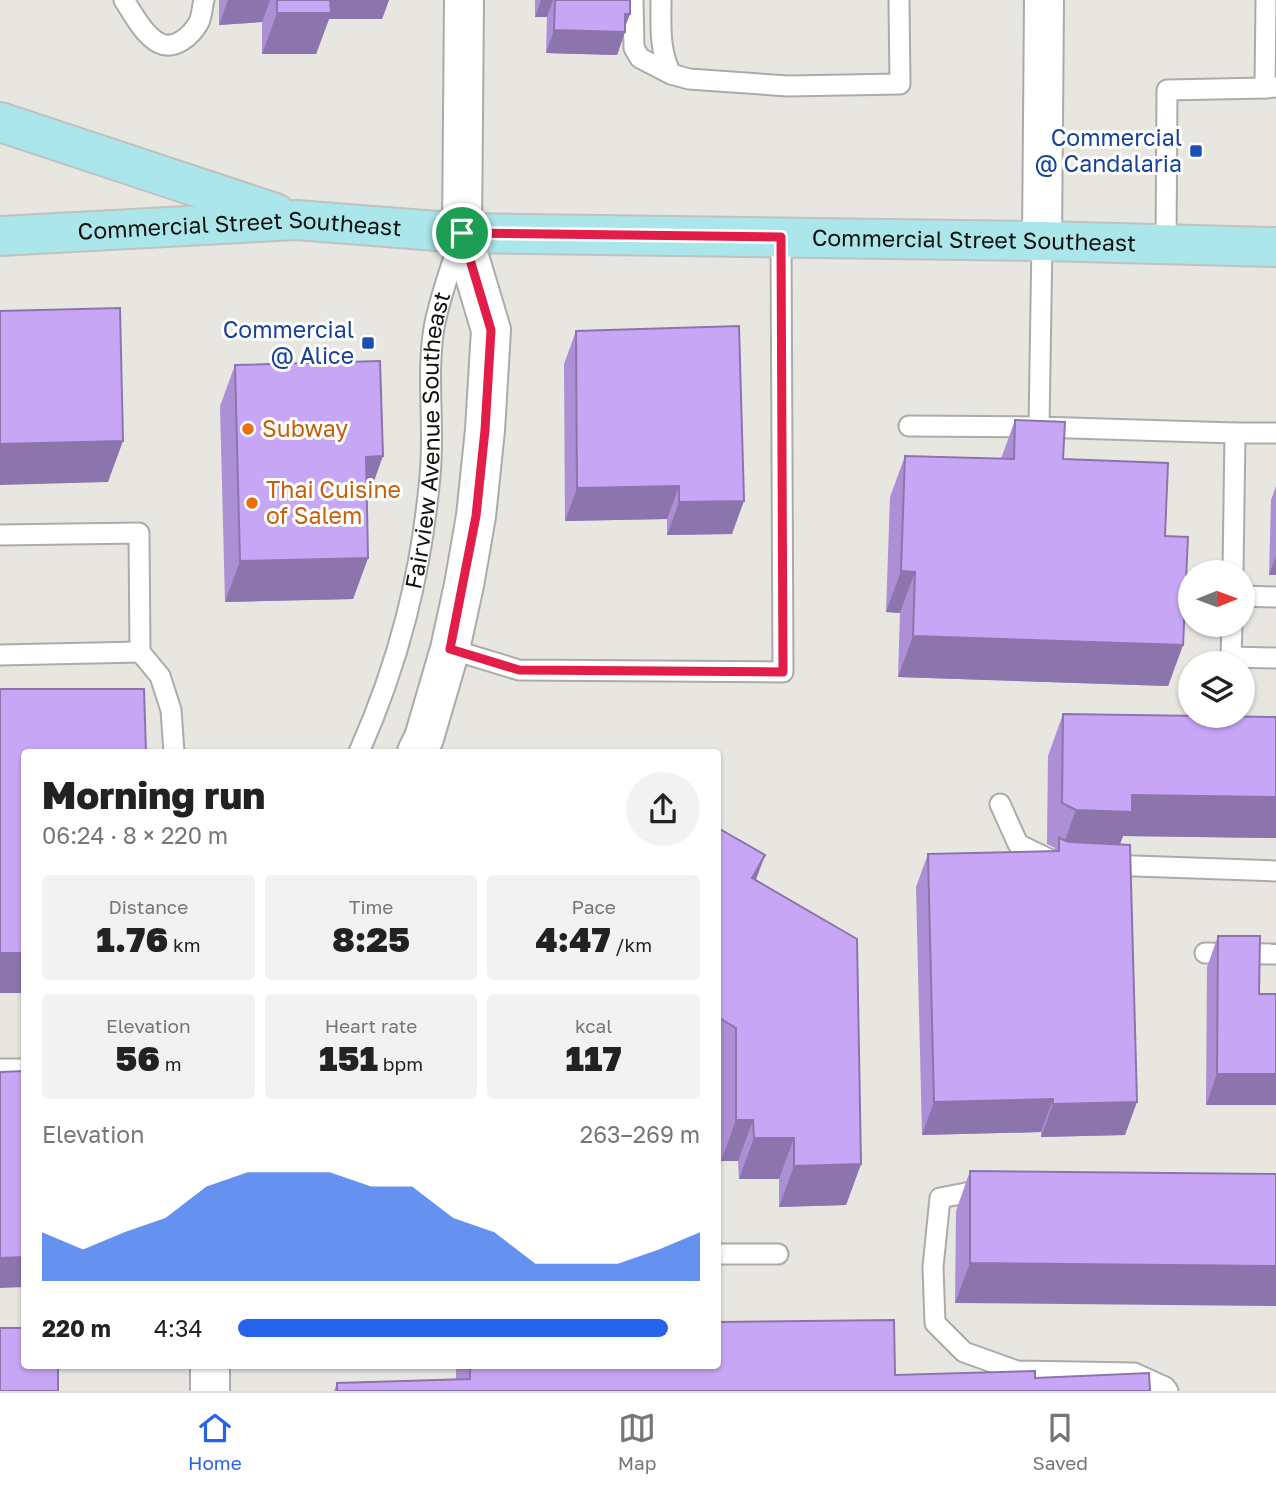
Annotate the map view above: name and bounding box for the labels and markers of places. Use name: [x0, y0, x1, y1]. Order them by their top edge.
place label: Commercial @ Candalaria: [1034, 123, 1182, 177]
marker: Commercial @ Candalaria: [1188, 143, 1204, 159]
pin: [432, 203, 492, 263]
place label: Commercial @ Alice: [223, 315, 354, 369]
marker: Commercial @ Alice: [360, 335, 376, 351]
place label: Subway: [262, 414, 348, 442]
marker: Subway: [240, 421, 256, 437]
place label: Thai Cuisine of Salem: [266, 475, 401, 529]
marker: Thai Cuisine of Salem: [244, 495, 260, 511]

